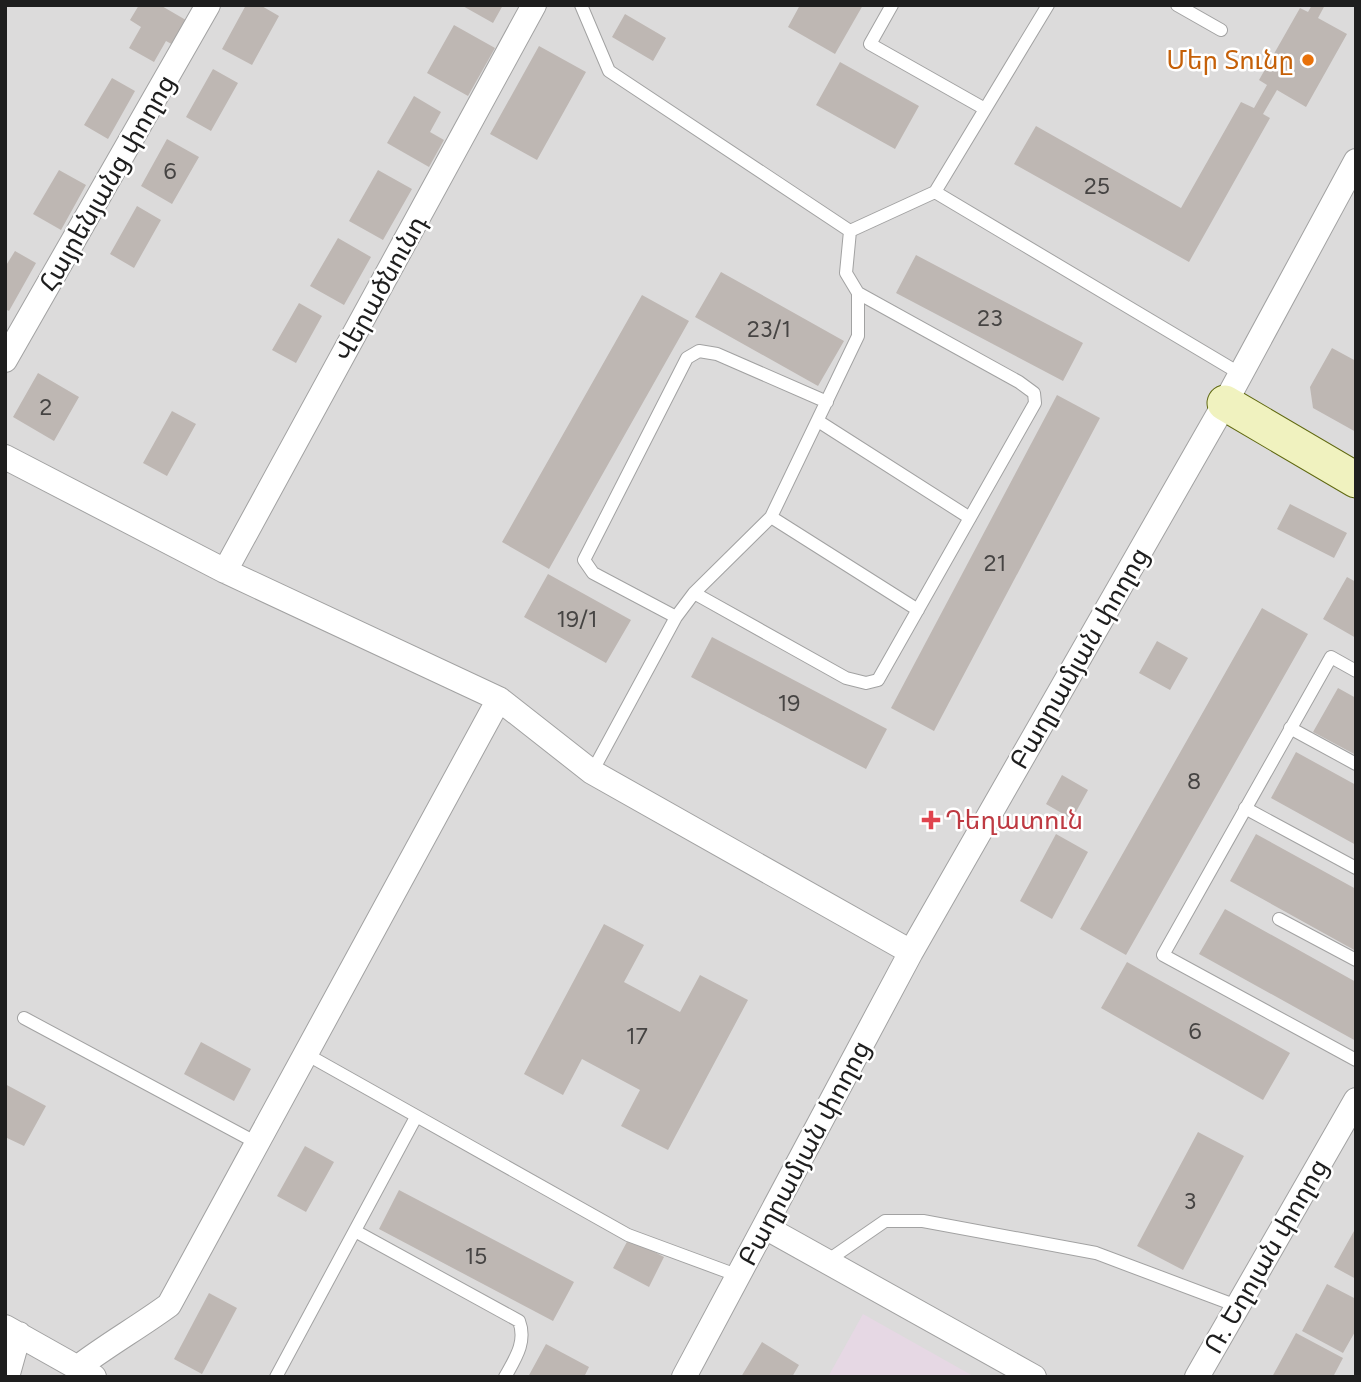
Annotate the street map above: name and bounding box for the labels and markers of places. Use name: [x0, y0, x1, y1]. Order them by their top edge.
place label: Մեր Տունը: [1166, 44, 1294, 76]
marker: Մեր Տունը: [1300, 52, 1316, 68]
place label: Դեղատուն: [945, 804, 1083, 836]
marker: Դեղատուն: [923, 812, 939, 828]

